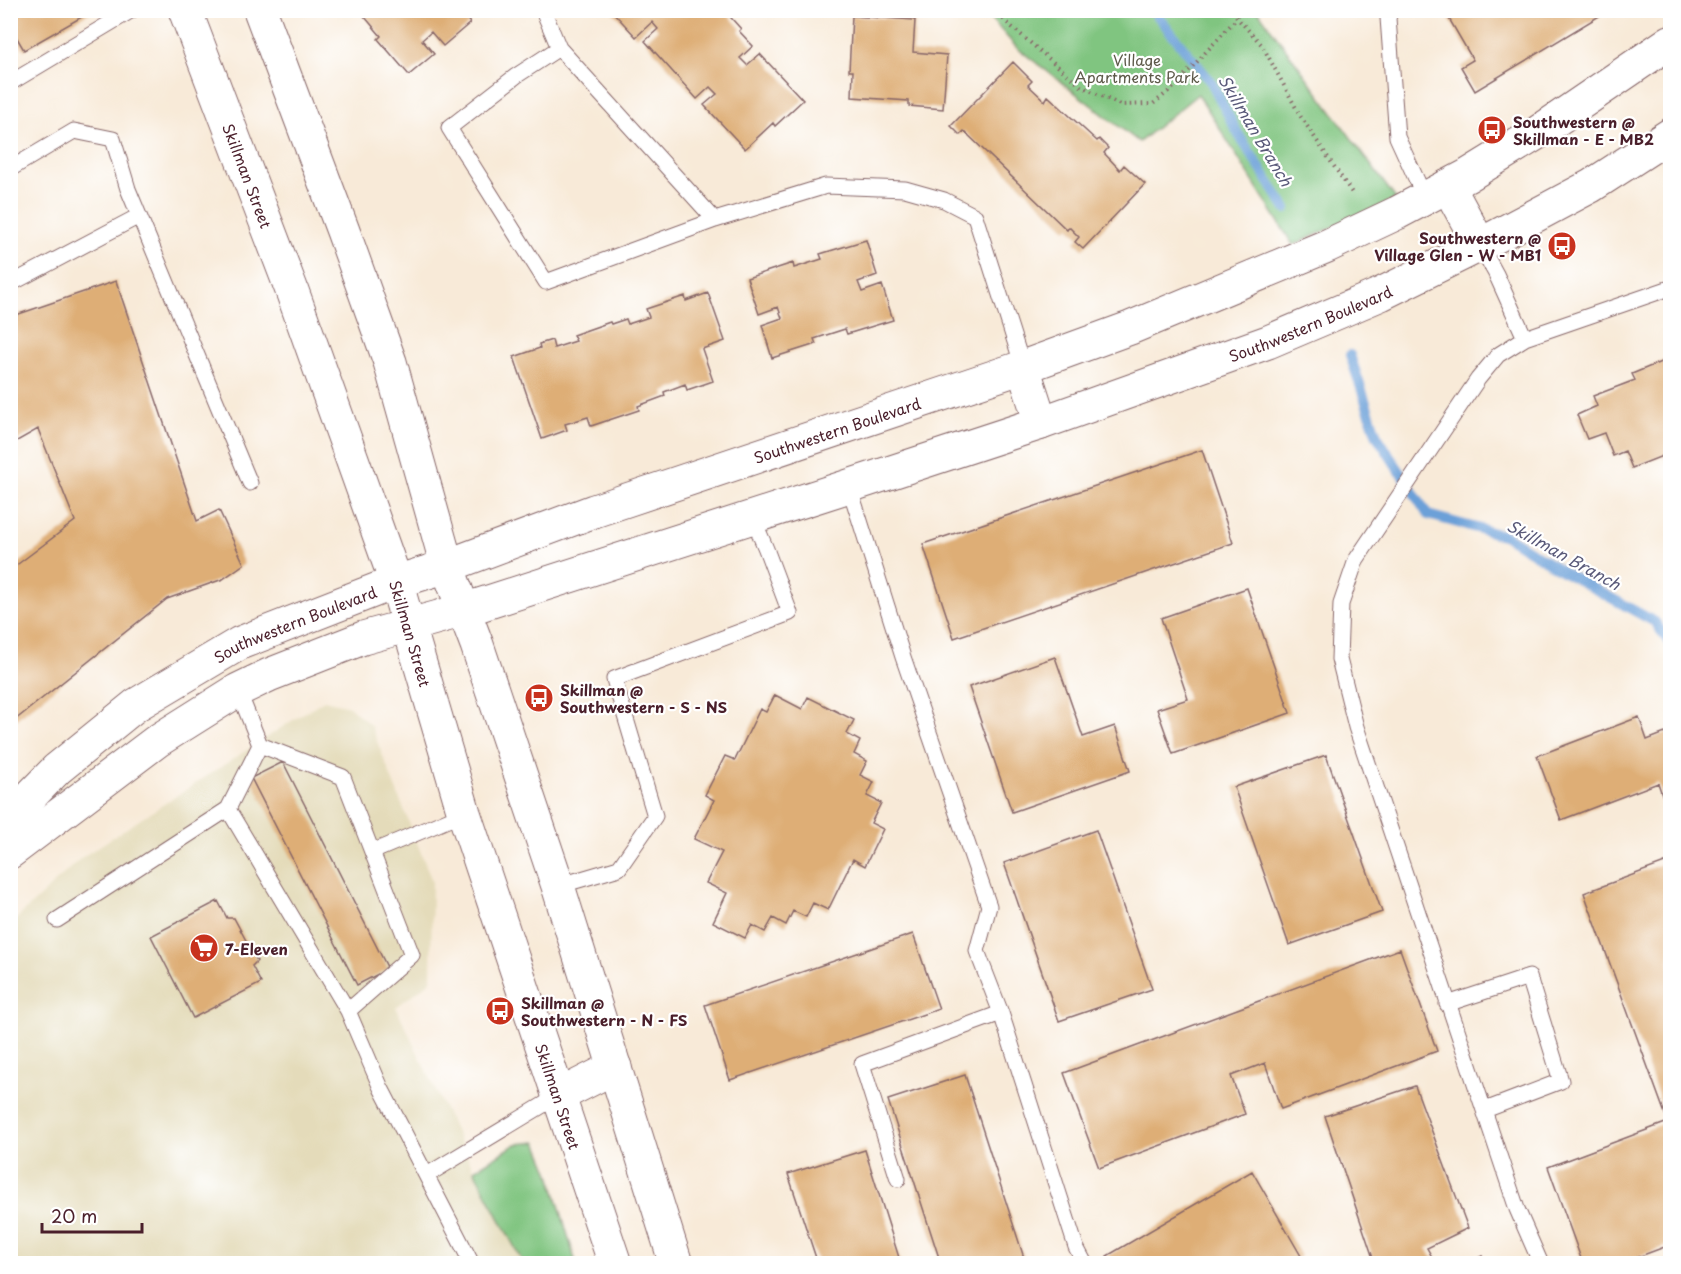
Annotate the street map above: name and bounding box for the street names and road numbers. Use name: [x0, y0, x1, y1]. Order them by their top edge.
street label: Skillman Street: [218, 120, 279, 231]
street label: Southwestern Boulevard: [1225, 279, 1396, 367]
street label: Southwestern Boulevard: [750, 391, 923, 468]
street label: Skillman Street: [384, 577, 438, 690]
street label: Southwestern Boulevard: [209, 579, 380, 668]
street label: Skillman Street: [530, 1040, 587, 1152]

